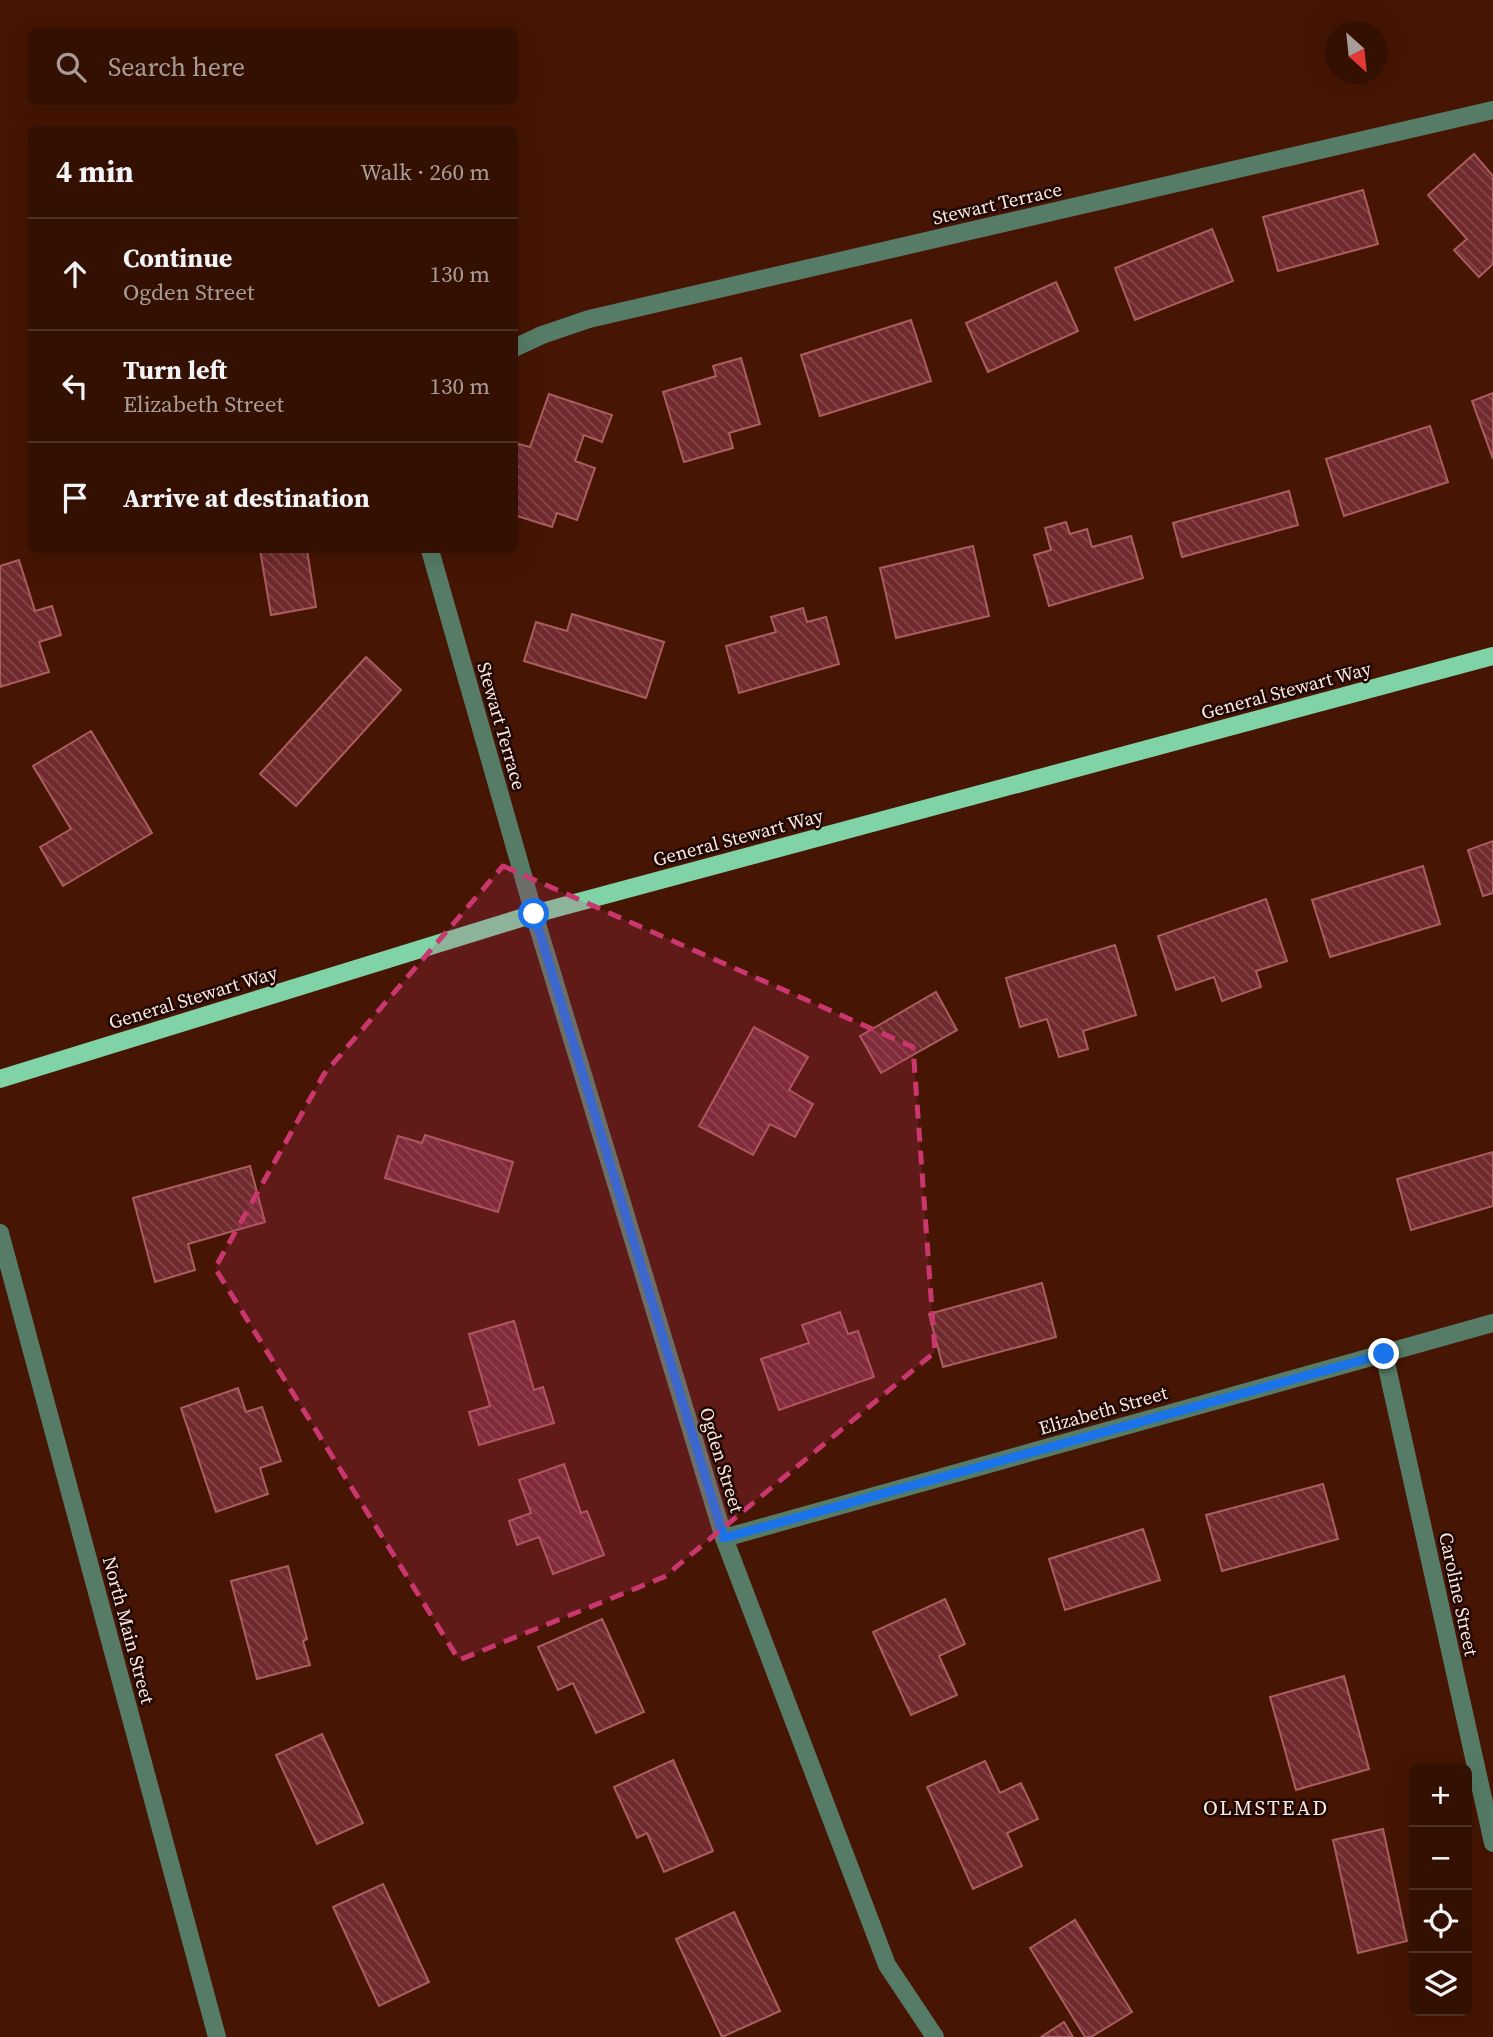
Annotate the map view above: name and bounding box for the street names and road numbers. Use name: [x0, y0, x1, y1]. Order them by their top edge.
street label: Stewart Terrace: [930, 175, 1064, 231]
street label: General Stewart Way: [1198, 655, 1374, 725]
street label: Stewart Terrace: [471, 659, 533, 793]
street label: General Stewart Way: [650, 802, 826, 872]
street label: General Stewart Way: [106, 959, 281, 1035]
street label: Elizabeth Street: [1036, 1379, 1171, 1441]
street label: Ogden Street: [694, 1404, 751, 1517]
street label: Caroline Street: [1433, 1530, 1485, 1659]
street label: North Main Street: [97, 1553, 161, 1707]

